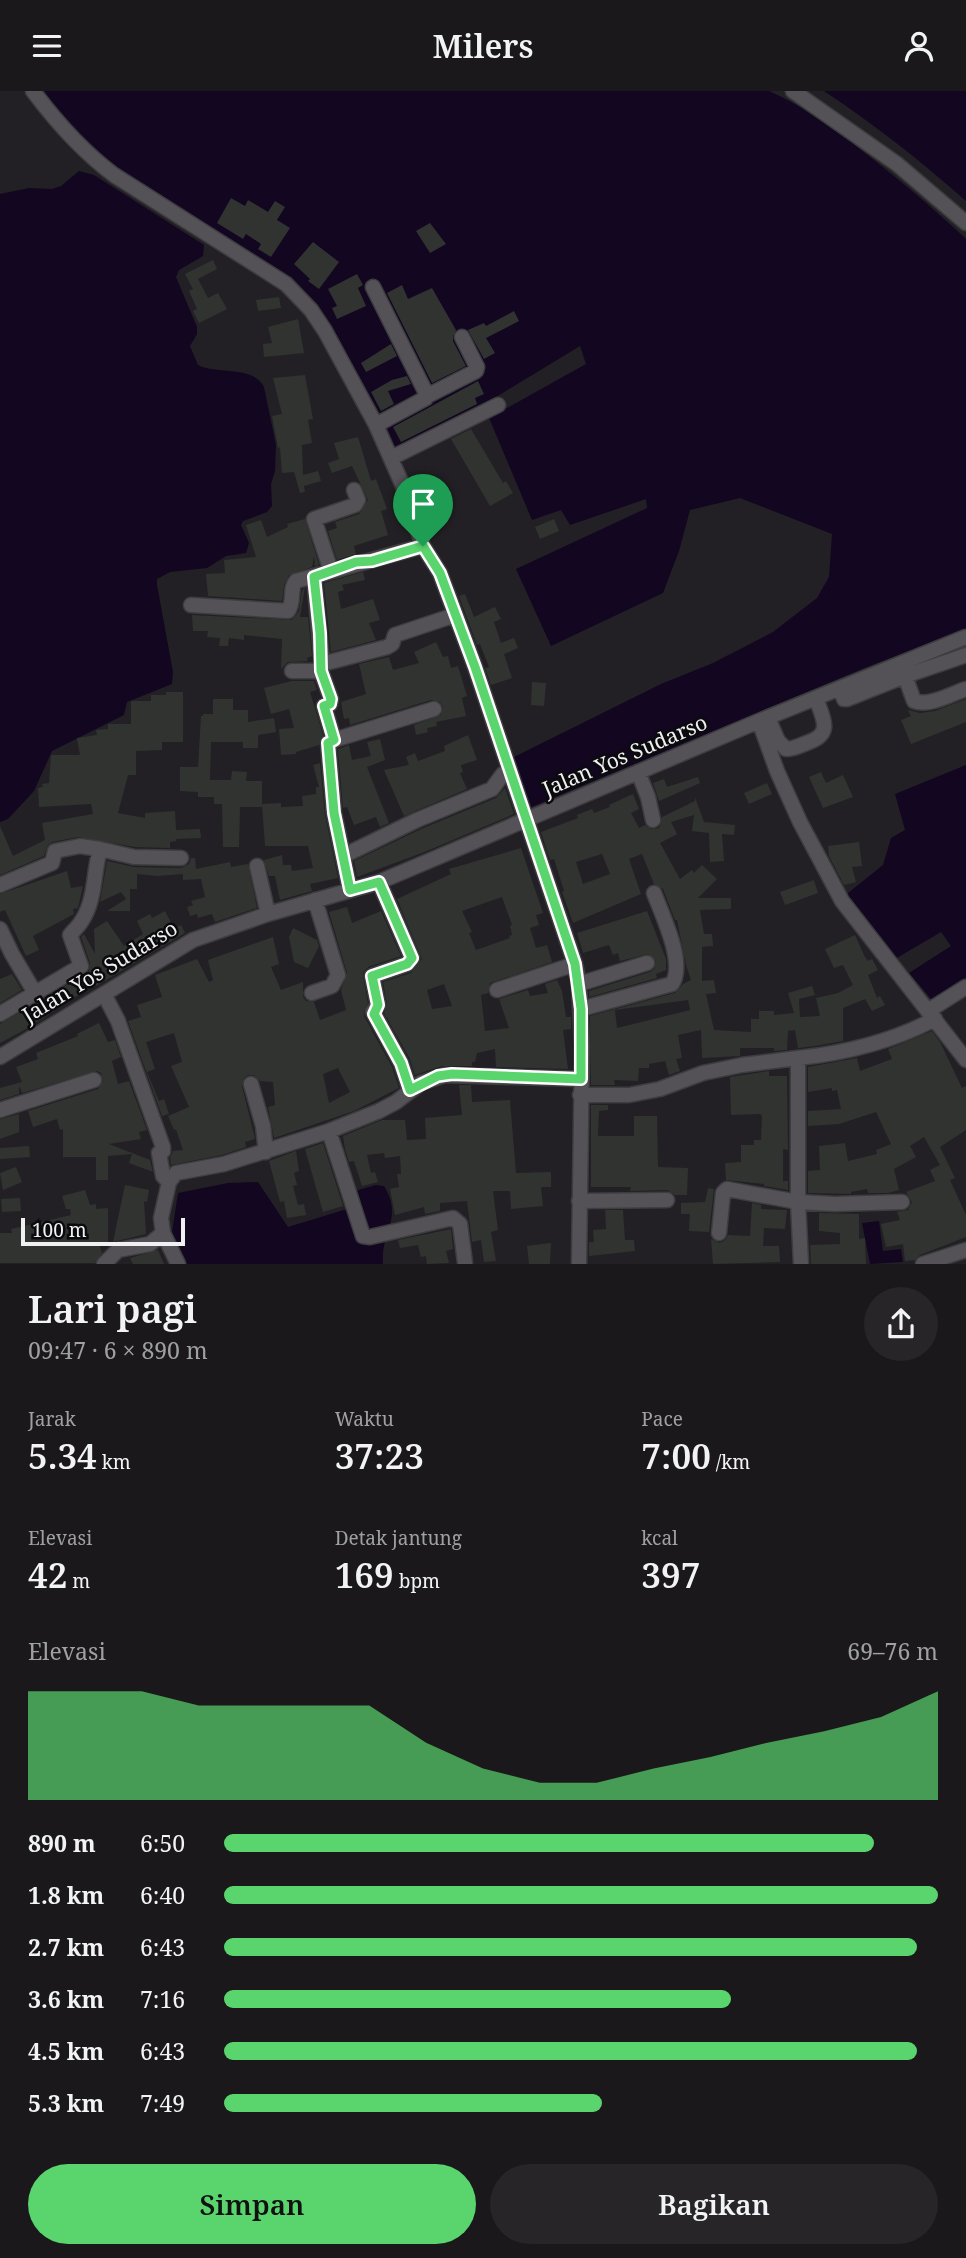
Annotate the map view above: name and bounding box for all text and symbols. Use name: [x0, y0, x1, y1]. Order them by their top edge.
text: Milers: [433, 24, 533, 67]
icon: menu: [28, 27, 66, 65]
icon: person: [900, 27, 938, 65]
pin: [393, 474, 453, 546]
icon: arrive: [404, 485, 442, 523]
street label: Jalan Yos Sudarso: [537, 708, 711, 803]
street label: Jalan Yos Sudarso: [16, 914, 182, 1029]
scale bar: [21, 1215, 186, 1247]
text: 100 m: [32, 1217, 87, 1243]
text: Lari pagi: [28, 1282, 197, 1334]
button: share: [864, 1287, 938, 1361]
text: 09:47 · 6 × 890 m: [28, 1334, 208, 1366]
text: Jarak: [28, 1406, 76, 1432]
text: Waktu: [335, 1406, 394, 1432]
text: Pace: [641, 1406, 683, 1432]
text: 5.34: [28, 1432, 97, 1479]
text: 37:23: [335, 1432, 424, 1479]
text: 7:00: [641, 1432, 711, 1479]
text: km: [97, 1449, 131, 1475]
text: /km: [711, 1449, 750, 1475]
text: Elevasi: [28, 1525, 92, 1551]
text: Detak jantung: [335, 1525, 462, 1551]
text: kcal: [641, 1525, 678, 1551]
text: 42: [28, 1551, 67, 1598]
text: 169: [335, 1551, 394, 1598]
text: 397: [641, 1551, 700, 1598]
text: m: [67, 1568, 90, 1594]
text: bpm: [394, 1568, 440, 1594]
text: Elevasi: [28, 1635, 106, 1667]
text: 69–76 m: [847, 1635, 938, 1667]
text: 890 m: [28, 1827, 96, 1859]
text: 6:50: [140, 1827, 185, 1859]
text: 1.8 km: [28, 1879, 104, 1911]
text: 6:40: [140, 1879, 185, 1911]
text: 2.7 km: [28, 1931, 104, 1963]
text: 6:43: [140, 1931, 185, 1963]
text: 3.6 km: [28, 1983, 104, 2015]
text: 7:16: [140, 1983, 185, 2015]
text: 4.5 km: [28, 2035, 104, 2067]
text: 6:43: [140, 2035, 185, 2067]
text: 5.3 km: [28, 2087, 104, 2119]
text: 7:49: [140, 2087, 185, 2119]
button: Simpan: [28, 2164, 476, 2244]
button: Bagikan: [490, 2164, 938, 2244]

